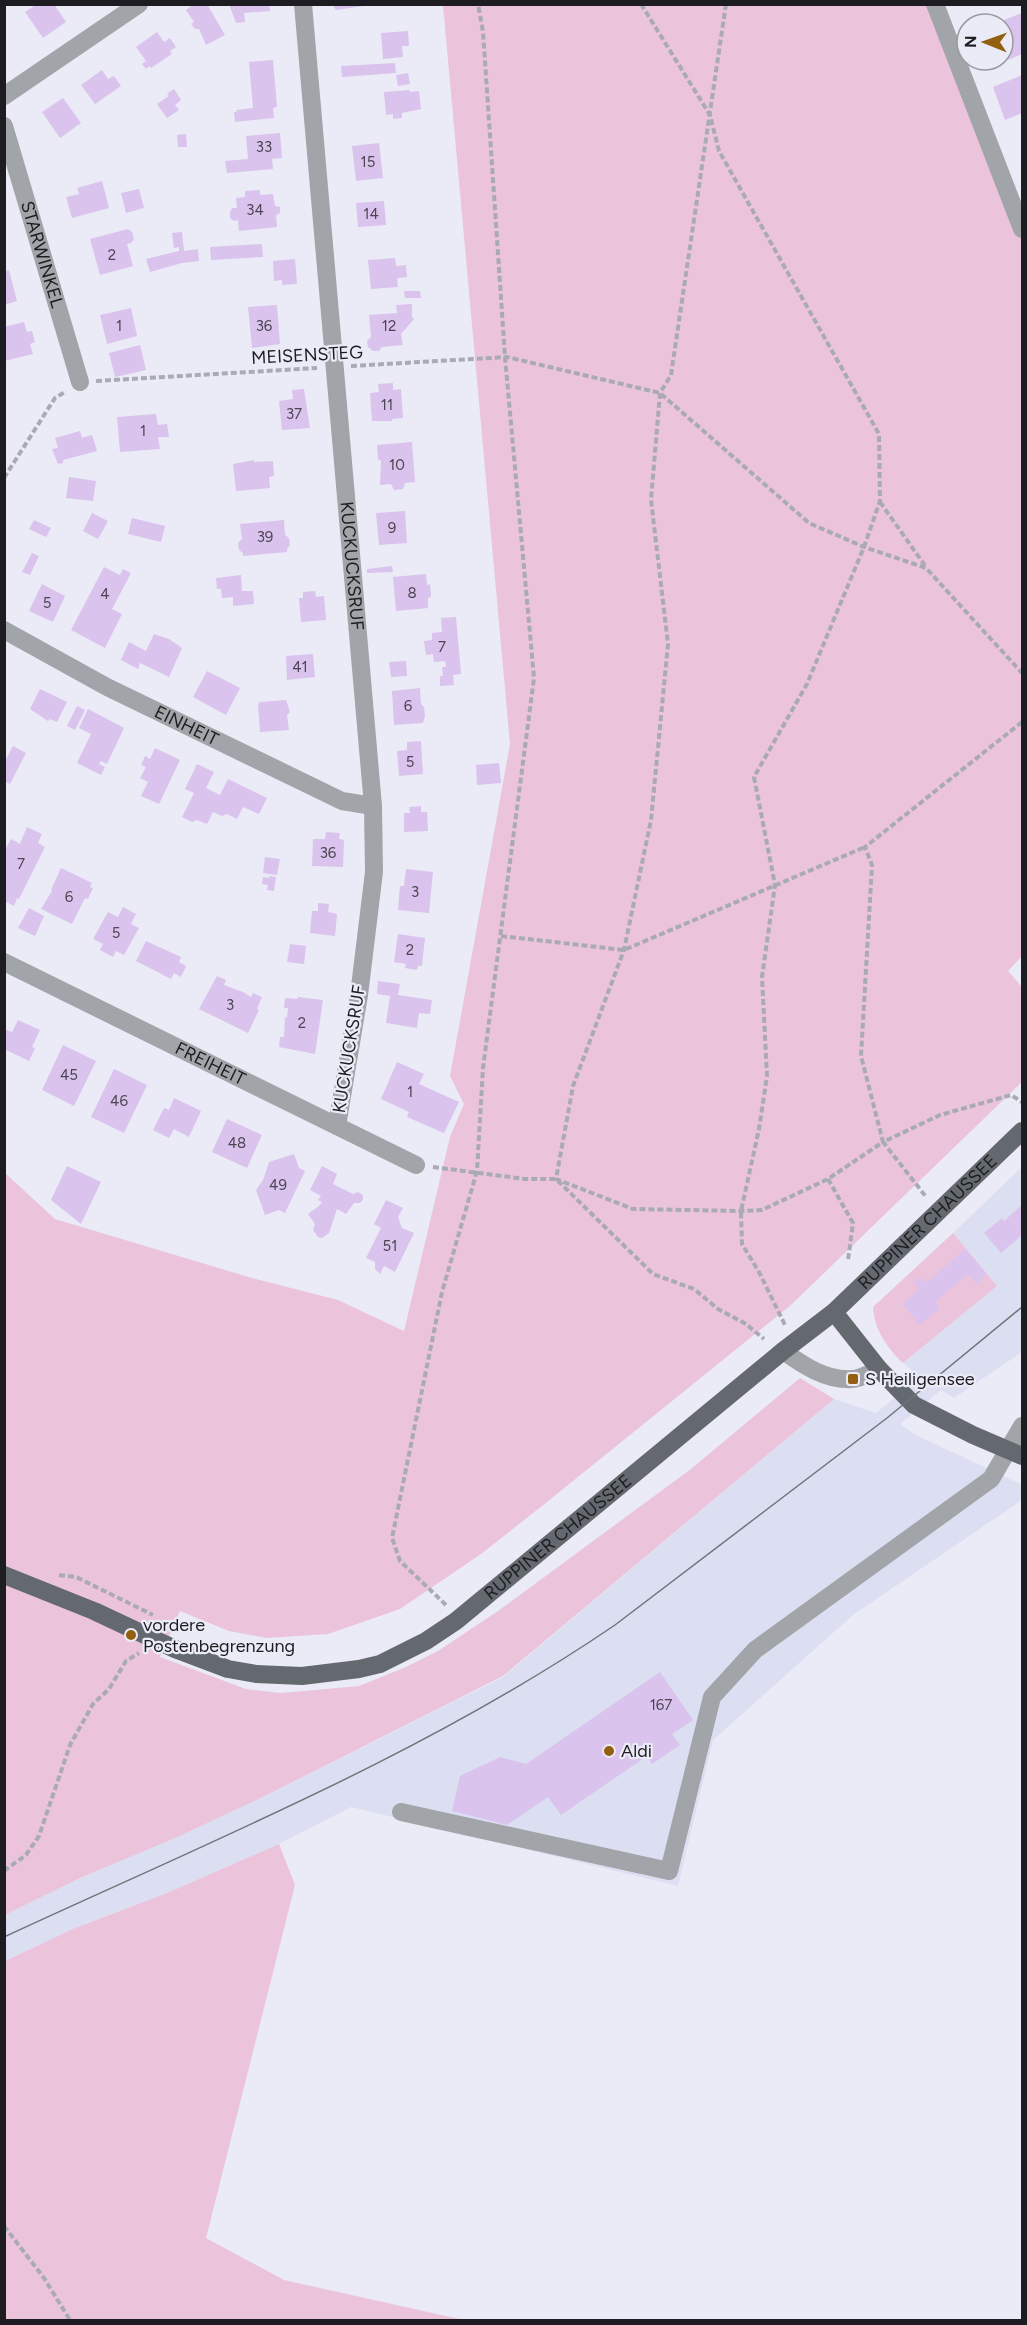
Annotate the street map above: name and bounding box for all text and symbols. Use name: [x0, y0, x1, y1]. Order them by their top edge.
north arrow: [955, 12, 1015, 72]
text: N: [961, 35, 980, 48]
house number: 33: [256, 138, 272, 156]
house number: 15: [361, 153, 375, 171]
street label: STARWINKEL: [16, 198, 69, 311]
house number: 34: [246, 201, 264, 219]
house number: 14: [363, 205, 379, 223]
house number: 2: [108, 246, 116, 264]
house number: 1: [116, 317, 122, 335]
house number: 36: [256, 317, 273, 335]
house number: 12: [382, 317, 396, 335]
street label: MEISENSTEG: [251, 341, 364, 369]
house number: 11: [381, 396, 393, 414]
house number: 37: [286, 405, 302, 423]
house number: 1: [140, 422, 146, 440]
house number: 10: [389, 456, 405, 474]
street label: KUCKUCKSRUF: [335, 501, 369, 631]
house number: 9: [388, 519, 396, 537]
house number: 39: [257, 528, 273, 546]
house number: 8: [407, 584, 417, 602]
house number: 4: [100, 585, 110, 603]
house number: 5: [43, 594, 51, 612]
house number: 7: [438, 638, 446, 656]
house number: 41: [292, 658, 308, 676]
house number: 6: [404, 697, 413, 715]
street label: EINHEIT: [151, 701, 222, 750]
house number: 5: [406, 753, 414, 771]
house number: 36: [320, 844, 337, 862]
house number: 7: [17, 855, 25, 873]
house number: 3: [411, 883, 419, 901]
house number: 6: [65, 888, 74, 906]
house number: 5: [112, 924, 120, 942]
house number: 2: [406, 941, 414, 959]
street label: KUCKUCKSRUF: [328, 983, 370, 1115]
house number: 3: [226, 996, 234, 1014]
house number: 2: [298, 1014, 306, 1032]
street label: FREIHEIT: [172, 1037, 249, 1090]
house number: 45: [60, 1066, 78, 1084]
house number: 1: [407, 1083, 413, 1101]
house number: 46: [110, 1092, 128, 1110]
house number: 48: [228, 1134, 246, 1152]
street label: RUPPINER CHAUSSEE: [853, 1150, 1002, 1294]
house number: 49: [269, 1176, 287, 1194]
house number: 51: [383, 1237, 397, 1255]
place label: S Heiligensee: [865, 1368, 975, 1390]
marker: S Heiligensee: [846, 1372, 860, 1386]
street label: RUPPINER CHAUSSEE: [479, 1470, 636, 1604]
place label: vordere Postenbegrenzung: [143, 1614, 295, 1657]
marker: vordere Postenbegrenzung: [124, 1628, 138, 1642]
house number: 167: [650, 1696, 672, 1714]
place label: Aldi: [621, 1740, 652, 1762]
marker: Aldi: [602, 1744, 616, 1758]

